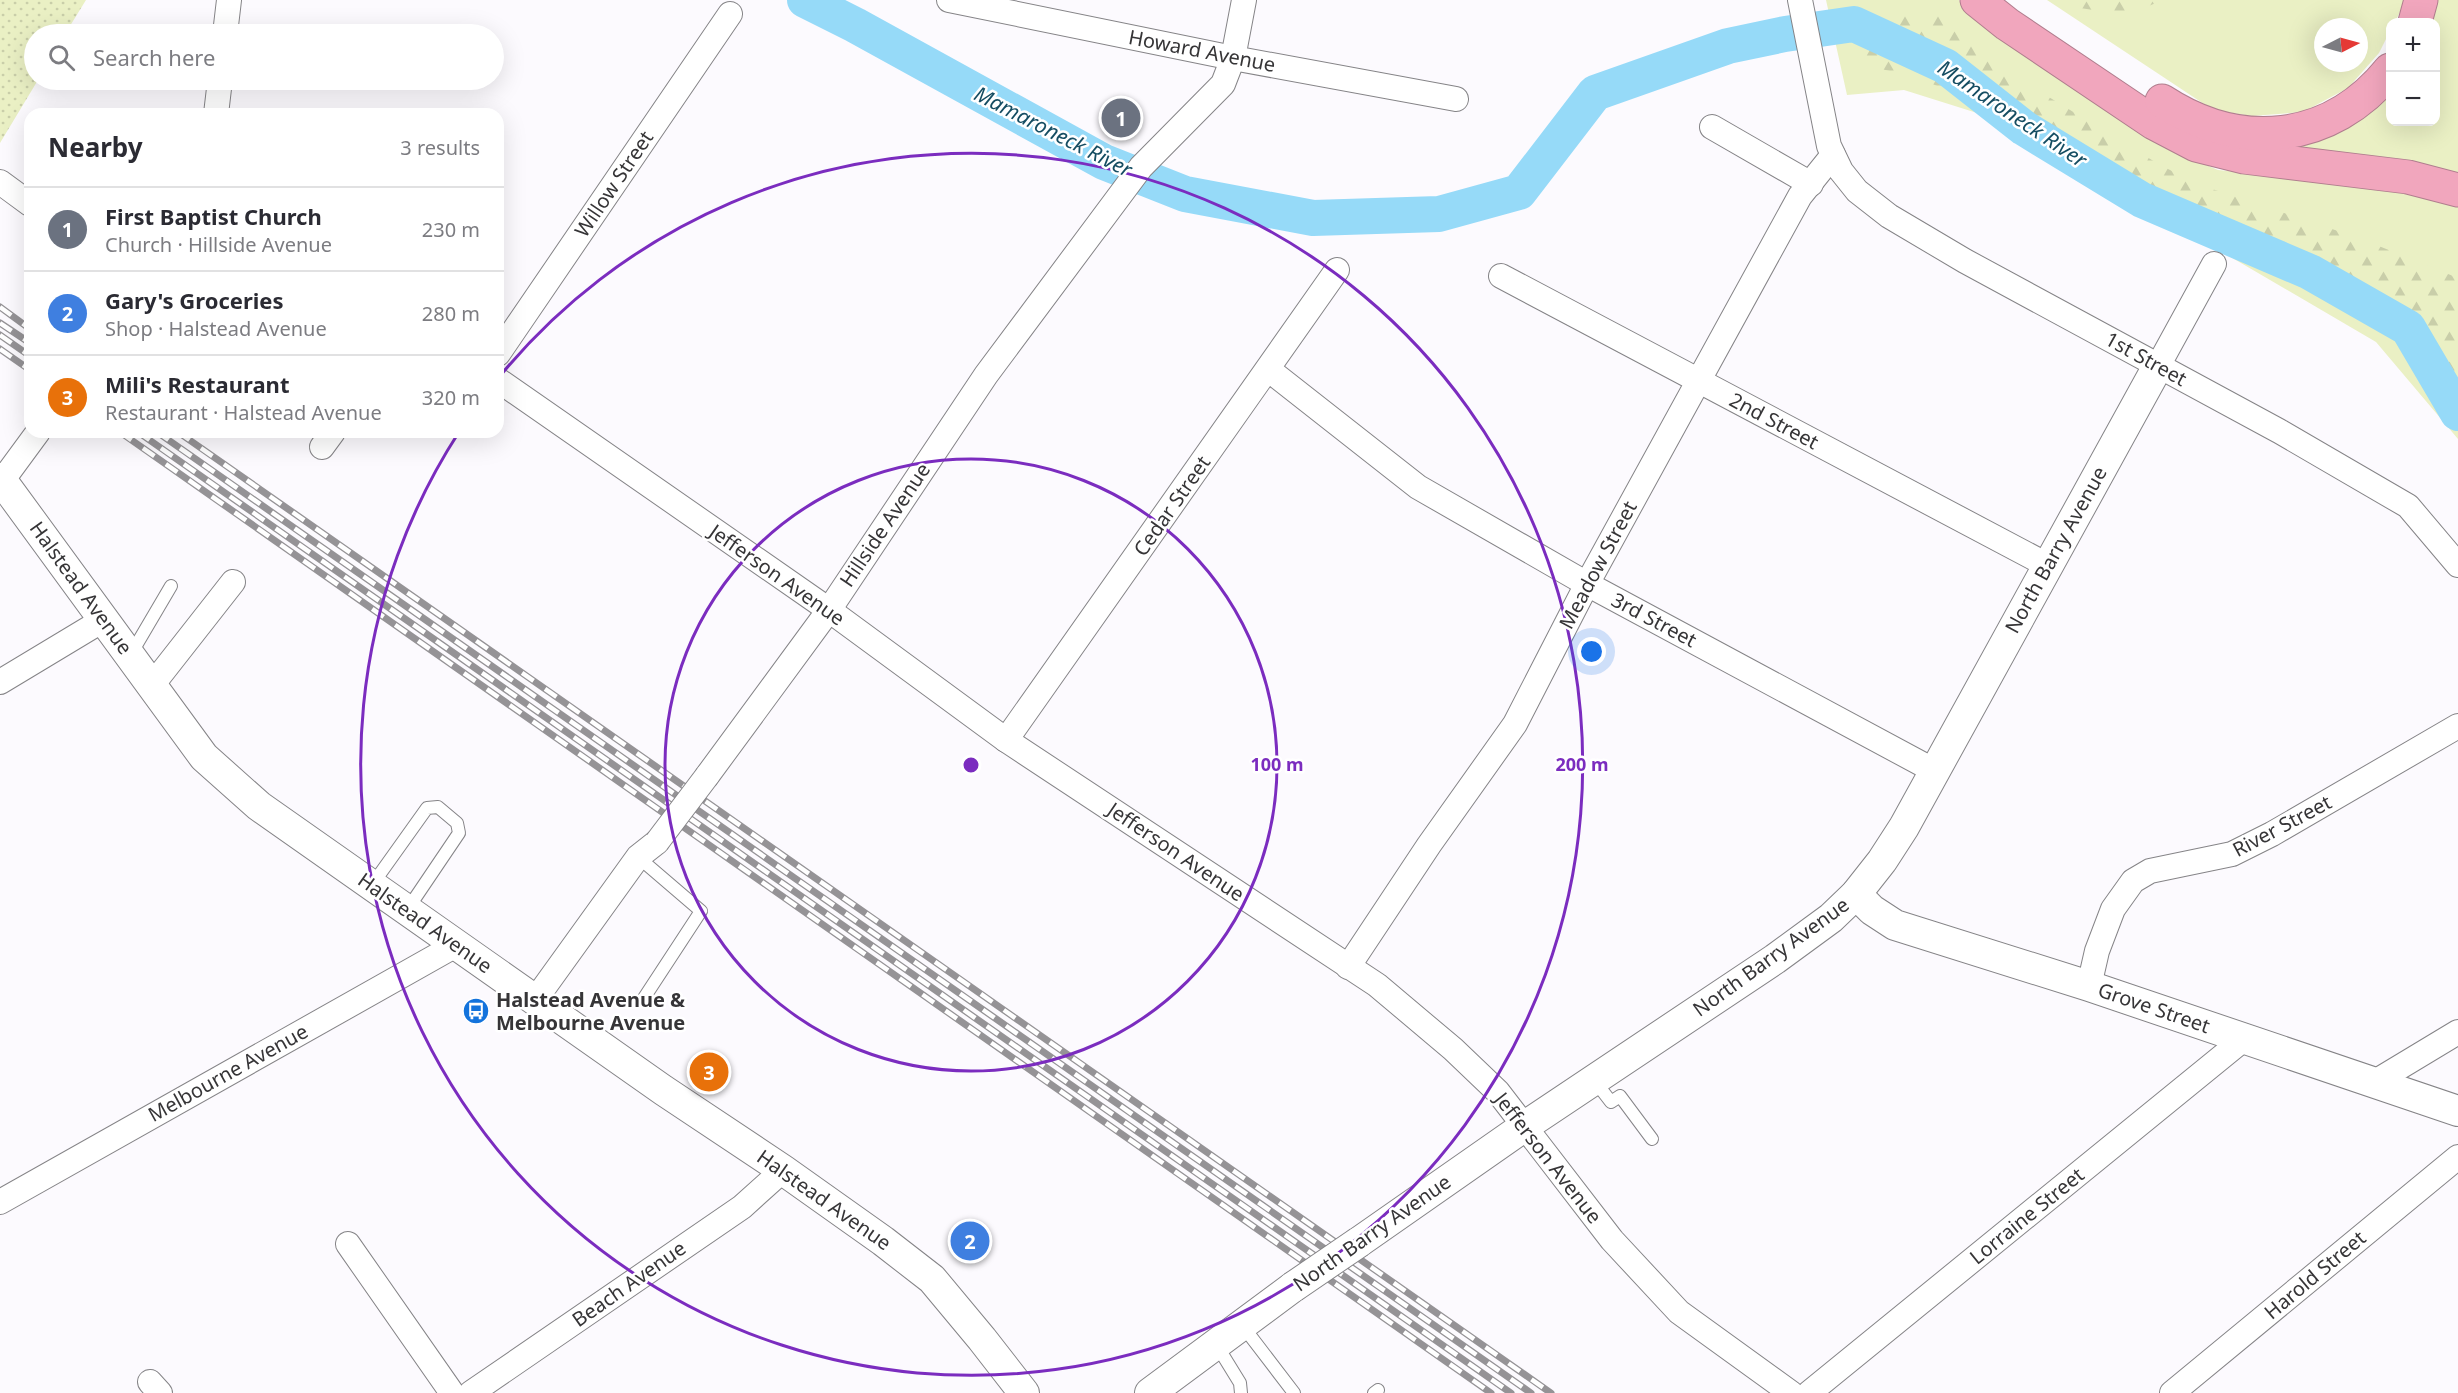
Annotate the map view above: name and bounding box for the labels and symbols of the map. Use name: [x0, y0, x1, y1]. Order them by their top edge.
north arrow: [2314, 18, 2368, 72]
street label: Howard Avenue: [1126, 23, 1278, 78]
water label: Mamaroneck River: [1933, 53, 2094, 174]
water label: Mamaroneck River: [970, 79, 1139, 184]
pin: 1: [1102, 96, 1140, 140]
street label: Willow Street: [568, 125, 659, 242]
street label: 1st Street: [2101, 325, 2192, 392]
street label: 2nd Street: [1725, 386, 1823, 455]
street label: Cedar Street: [1127, 450, 1216, 561]
street label: Hillside Avenue: [833, 457, 936, 592]
street label: North Barry Avenue: [1998, 462, 2113, 638]
street label: Meadow Street: [1552, 496, 1643, 634]
street label: Halstead Avenue: [24, 516, 139, 660]
street label: Jefferson Avenue: [703, 517, 850, 631]
street label: 3rd Street: [1607, 586, 1701, 653]
your location: [1577, 637, 1606, 666]
text: 100 m: [1250, 752, 1304, 776]
text: 200 m: [1555, 752, 1609, 776]
centre of rings: [961, 755, 981, 775]
street label: River Street: [2228, 788, 2336, 863]
street label: Jefferson Avenue: [1101, 795, 1250, 907]
street label: Halstead Avenue: [353, 866, 498, 979]
street label: North Barry Avenue: [1687, 891, 1854, 1022]
street label: Grove Street: [2095, 976, 2214, 1039]
place label: Halstead Avenue & Melbourne Avenue: [496, 986, 685, 1036]
bus stop icon: Halstead Avenue & Melbourne Avenue: [461, 996, 491, 1026]
street label: Melbourne Avenue: [143, 1017, 312, 1128]
pin: 3: [690, 1050, 728, 1094]
street label: Jefferson Avenue: [1487, 1085, 1608, 1229]
street label: Halstead Avenue: [752, 1143, 897, 1256]
street label: Lorraine Street: [1964, 1161, 2089, 1270]
street label: North Barry Avenue: [1288, 1168, 1456, 1297]
pin: 2: [950, 1218, 990, 1264]
street label: Harold Street: [2258, 1224, 2371, 1325]
street label: Beach Avenue: [567, 1234, 691, 1333]

